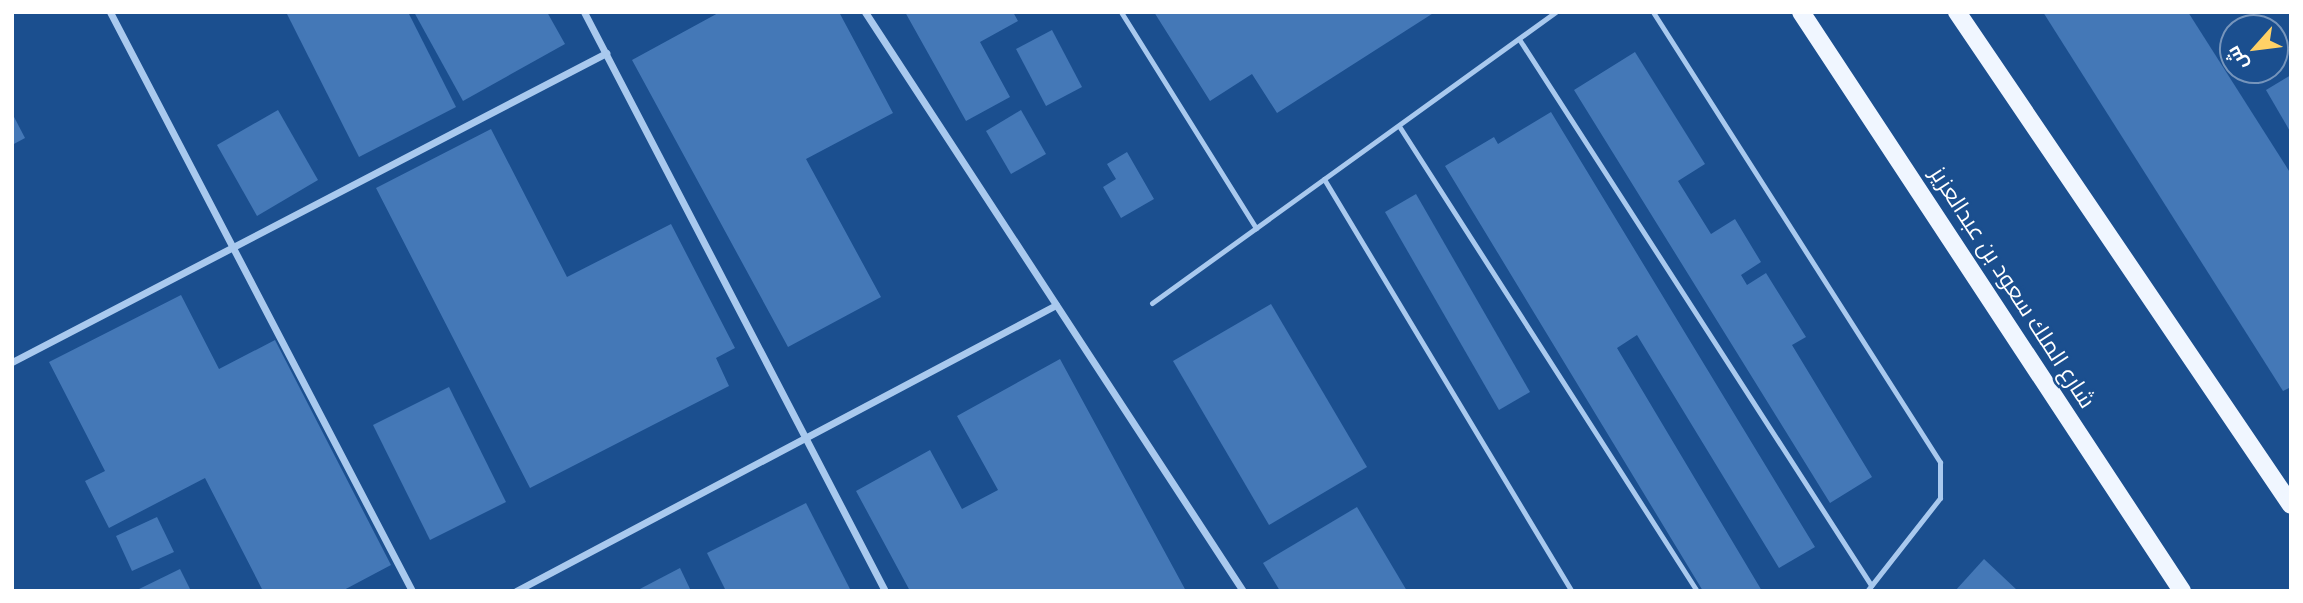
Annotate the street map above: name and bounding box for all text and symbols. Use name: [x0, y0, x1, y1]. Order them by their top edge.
north arrow: [2219, 14, 2289, 84]
text: ش: [2222, 42, 2253, 74]
street label: شارع الملك سعود بن عبدالعزيز: [1924, 162, 2100, 414]

